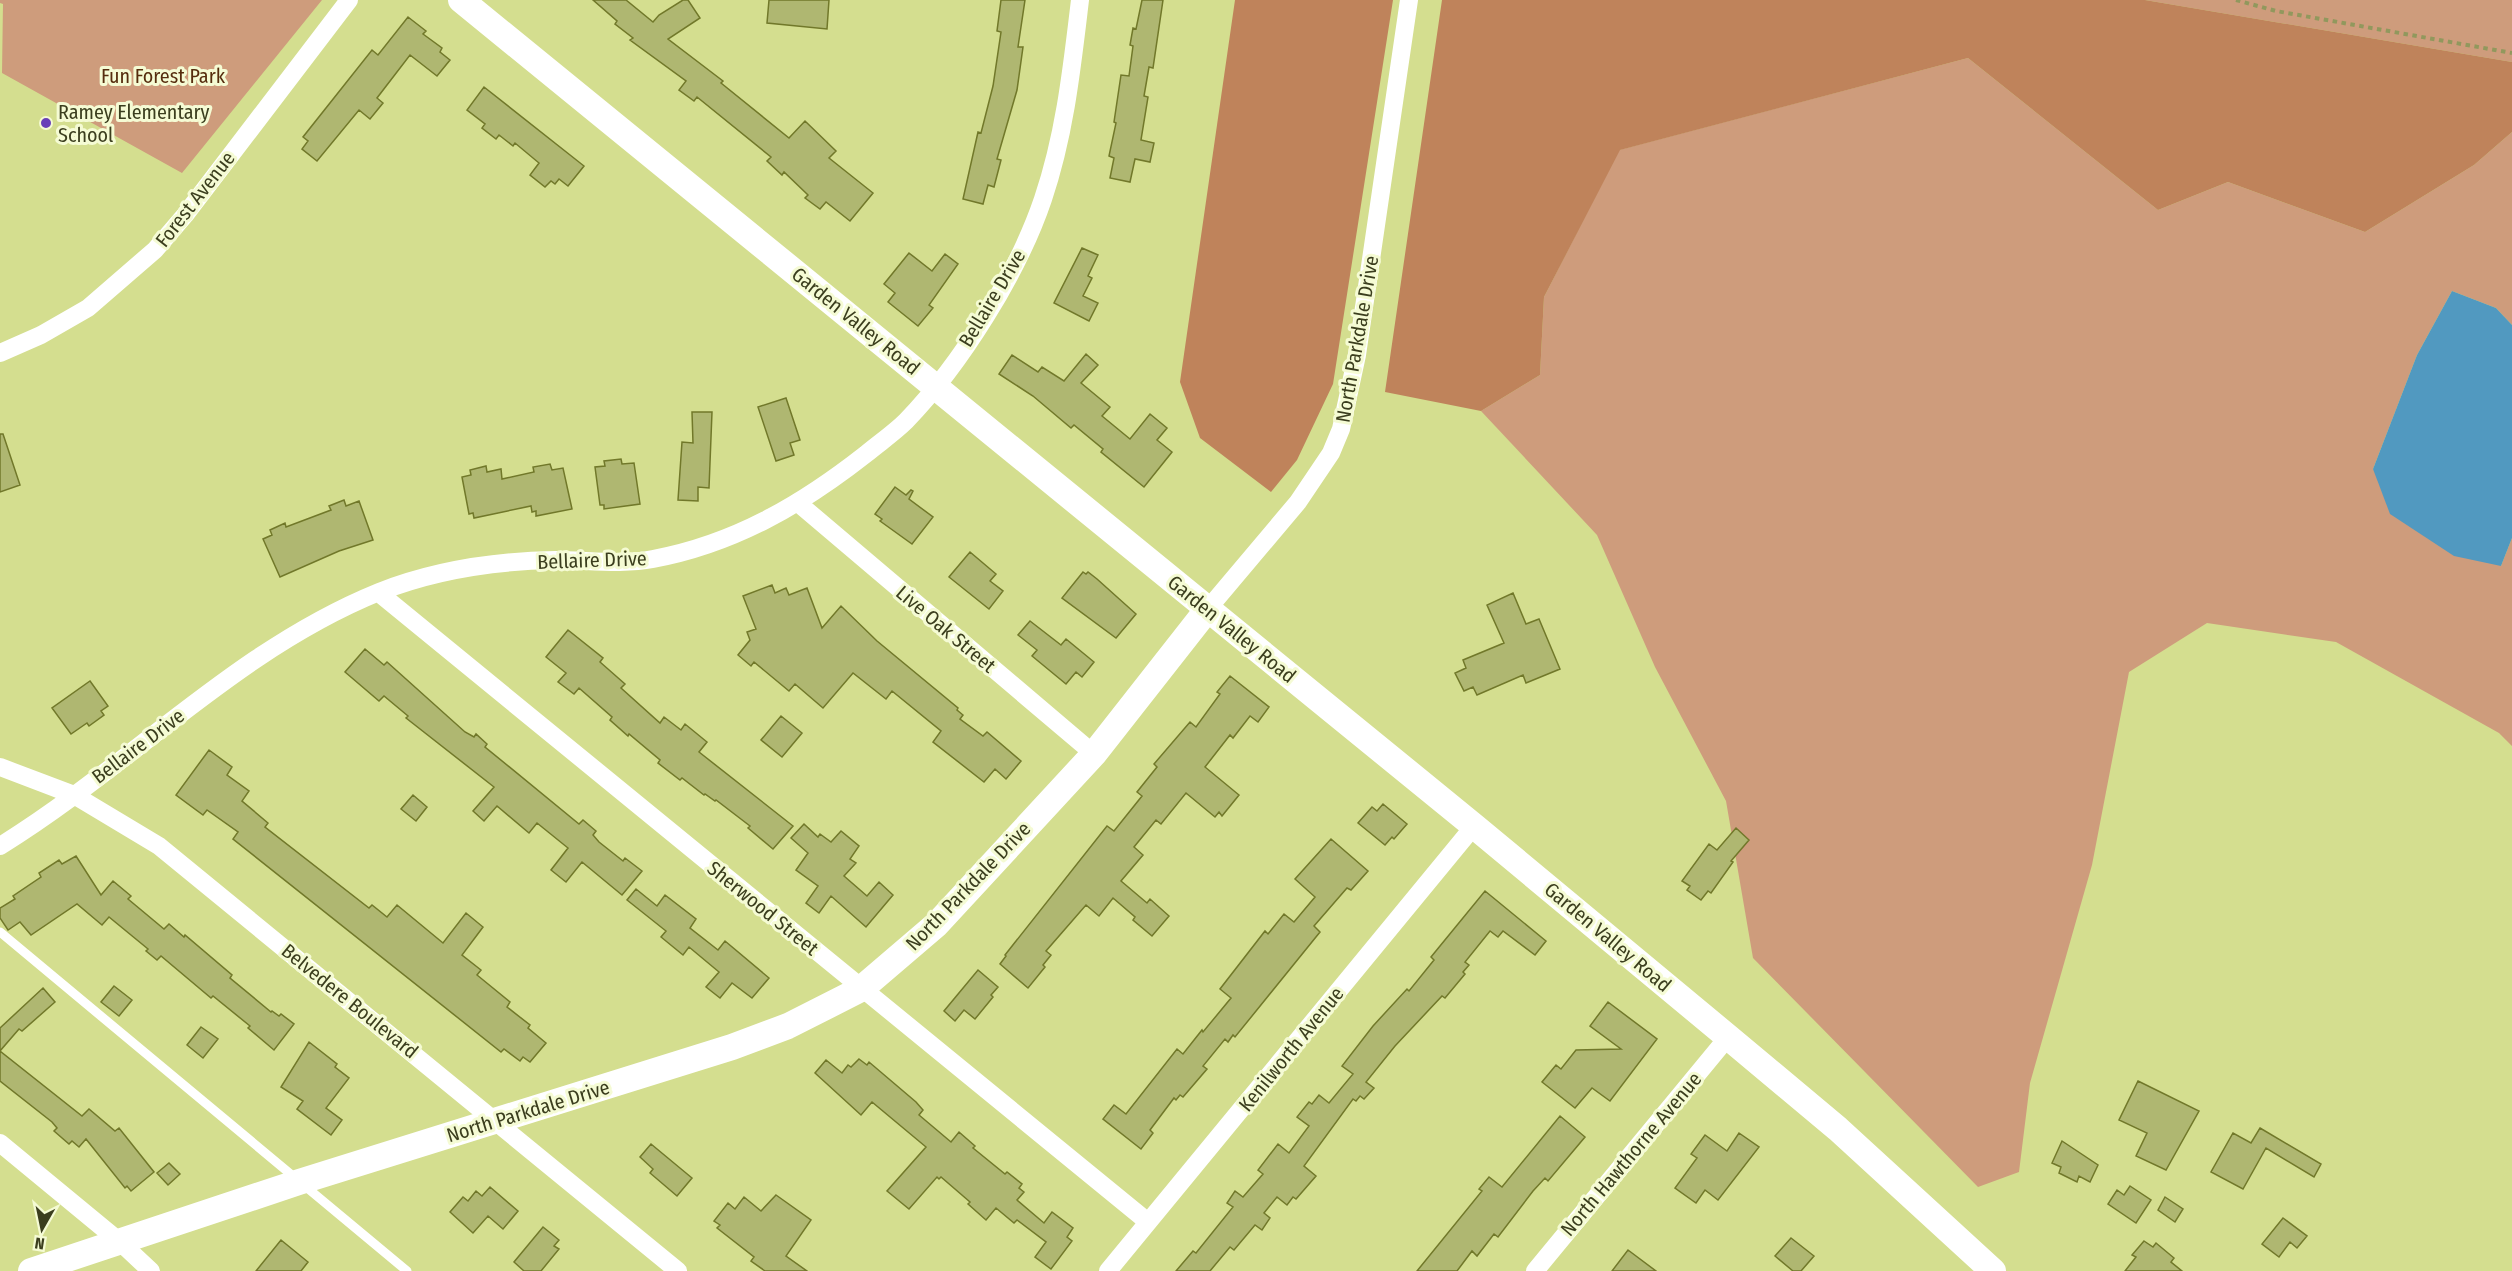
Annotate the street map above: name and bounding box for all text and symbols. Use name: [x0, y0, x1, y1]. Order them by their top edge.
park label: Fun Forest Park: [101, 64, 226, 88]
place label: Ramey Elementary School: [58, 100, 210, 147]
marker: Ramey Elementary School: [39, 116, 53, 130]
street label: Forest Avenue: [150, 146, 240, 252]
street label: Bellaire Drive: [954, 245, 1030, 351]
street label: North Parkdale Drive: [1330, 254, 1384, 424]
street label: Garden Valley Road: [787, 262, 925, 380]
street label: Bellaire Drive: [537, 546, 647, 574]
street label: Garden Valley Road: [1163, 570, 1301, 688]
street label: Live Oak Street: [891, 580, 1001, 678]
street label: Bellaire Drive: [87, 703, 189, 789]
street label: North Parkdale Drive: [901, 817, 1035, 955]
street label: Sherwood Street: [703, 856, 824, 960]
street label: Garden Valley Road: [1540, 877, 1676, 997]
street label: Belvedere Boulevard: [277, 939, 423, 1063]
street label: Kenilworth Avenue: [1233, 982, 1349, 1116]
street label: North Hawthorne Avenue: [1556, 1067, 1706, 1241]
street label: North Parkdale Drive: [444, 1075, 612, 1147]
north arrow: [12, 1199, 72, 1259]
text: N: [34, 1233, 46, 1253]

